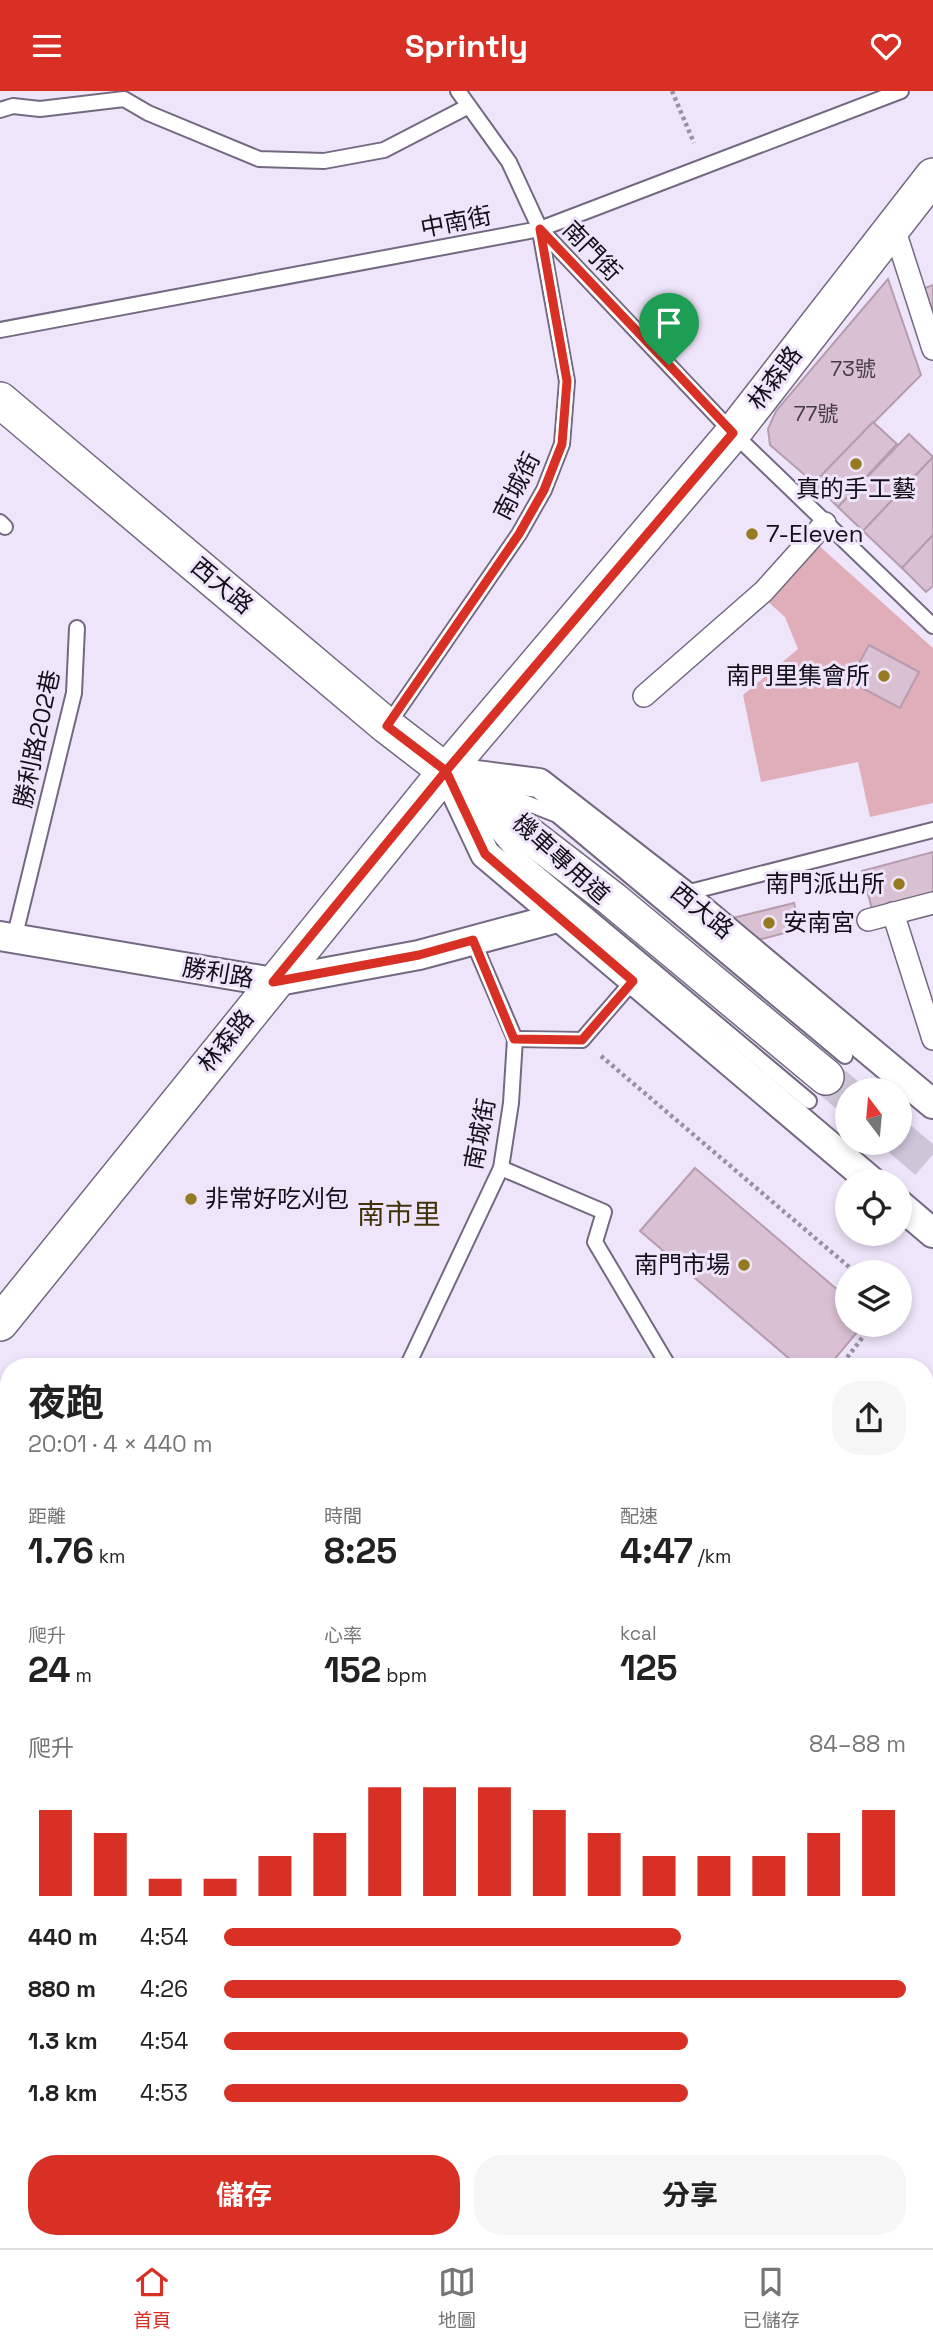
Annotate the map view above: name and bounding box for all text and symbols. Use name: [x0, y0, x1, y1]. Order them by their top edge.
text: Sprintly: [405, 26, 528, 66]
icon: menu: [28, 27, 66, 65]
icon: heart: [867, 27, 905, 65]
street label: 中南街: [418, 199, 494, 244]
street label: 南門街: [556, 214, 629, 287]
pin: [639, 293, 699, 365]
icon: arrive: [650, 304, 688, 342]
street label: 林森路: [741, 340, 809, 416]
house number: 73號: [830, 355, 876, 382]
house number: 77號: [794, 400, 838, 427]
street label: 南城街: [486, 447, 547, 525]
marker: 真的手工藝: [848, 456, 864, 472]
place label: 真的手工藝: [796, 473, 916, 504]
place label: 7-Eleven: [766, 518, 864, 549]
marker: 7-Eleven: [744, 526, 760, 542]
street label: 西大路: [185, 551, 260, 621]
place label: 南門里集會所: [726, 660, 870, 691]
street label: 勝利路202巷: [7, 667, 66, 811]
marker: 南門里集會所: [876, 668, 892, 684]
street label: 機車專用道: [506, 807, 616, 910]
place label: 南門派出所: [765, 868, 885, 899]
street label: 西大路: [665, 876, 740, 945]
marker: 南門派出所: [891, 876, 907, 892]
place label: 安南宮: [783, 907, 855, 938]
marker: 安南宮: [761, 915, 777, 931]
street label: 勝利路: [180, 951, 256, 994]
street label: 林森路: [191, 1003, 260, 1078]
north arrow: [835, 1078, 912, 1155]
map controls: [835, 1078, 912, 1337]
street label: 南城街: [457, 1096, 502, 1172]
button: locate: [835, 1169, 912, 1246]
place label: 非常好吃刈包: [205, 1183, 349, 1214]
marker: 非常好吃刈包: [183, 1191, 199, 1207]
district label: 南市里: [357, 1196, 441, 1232]
place label: 南門市場: [634, 1249, 730, 1280]
marker: 南門市場: [736, 1257, 752, 1273]
button: layers: [835, 1260, 912, 1337]
text: 夜跑: [28, 1379, 104, 1427]
button: share: [832, 1381, 906, 1455]
text: 20:01 · 4 × 440 m: [28, 1429, 213, 1459]
text: 距離: [28, 1504, 66, 1529]
text: 時間: [324, 1504, 362, 1529]
text: 配速: [620, 1504, 658, 1529]
text: 1.76: [28, 1529, 94, 1573]
text: 8:25: [324, 1529, 397, 1573]
text: 4:47: [620, 1529, 693, 1573]
text: km: [94, 1544, 125, 1569]
text: /km: [693, 1544, 731, 1569]
text: kcal: [620, 1621, 657, 1646]
text: 爬升: [28, 1623, 66, 1648]
text: 心率: [324, 1623, 362, 1648]
text: 125: [620, 1646, 678, 1690]
text: 24: [28, 1648, 71, 1692]
text: 152: [324, 1648, 381, 1692]
text: m: [71, 1663, 92, 1688]
text: bpm: [381, 1663, 427, 1688]
text: 84–88 m: [809, 1729, 906, 1759]
text: 爬升: [28, 1733, 74, 1763]
text: 440 m: [28, 1922, 98, 1952]
text: 4:54: [140, 1922, 188, 1952]
text: 880 m: [28, 1974, 96, 2004]
text: 4:26: [140, 1974, 188, 2004]
text: 1.3 km: [28, 2026, 98, 2056]
text: 4:54: [140, 2026, 188, 2056]
text: 1.8 km: [28, 2078, 98, 2108]
text: 4:53: [140, 2078, 188, 2108]
button: 儲存: [28, 2155, 460, 2235]
button: 分享: [474, 2155, 906, 2235]
tab: 首頁: [133, 2263, 171, 2333]
tab: 地圖: [438, 2263, 476, 2333]
tab: 已儲存: [743, 2263, 800, 2333]

